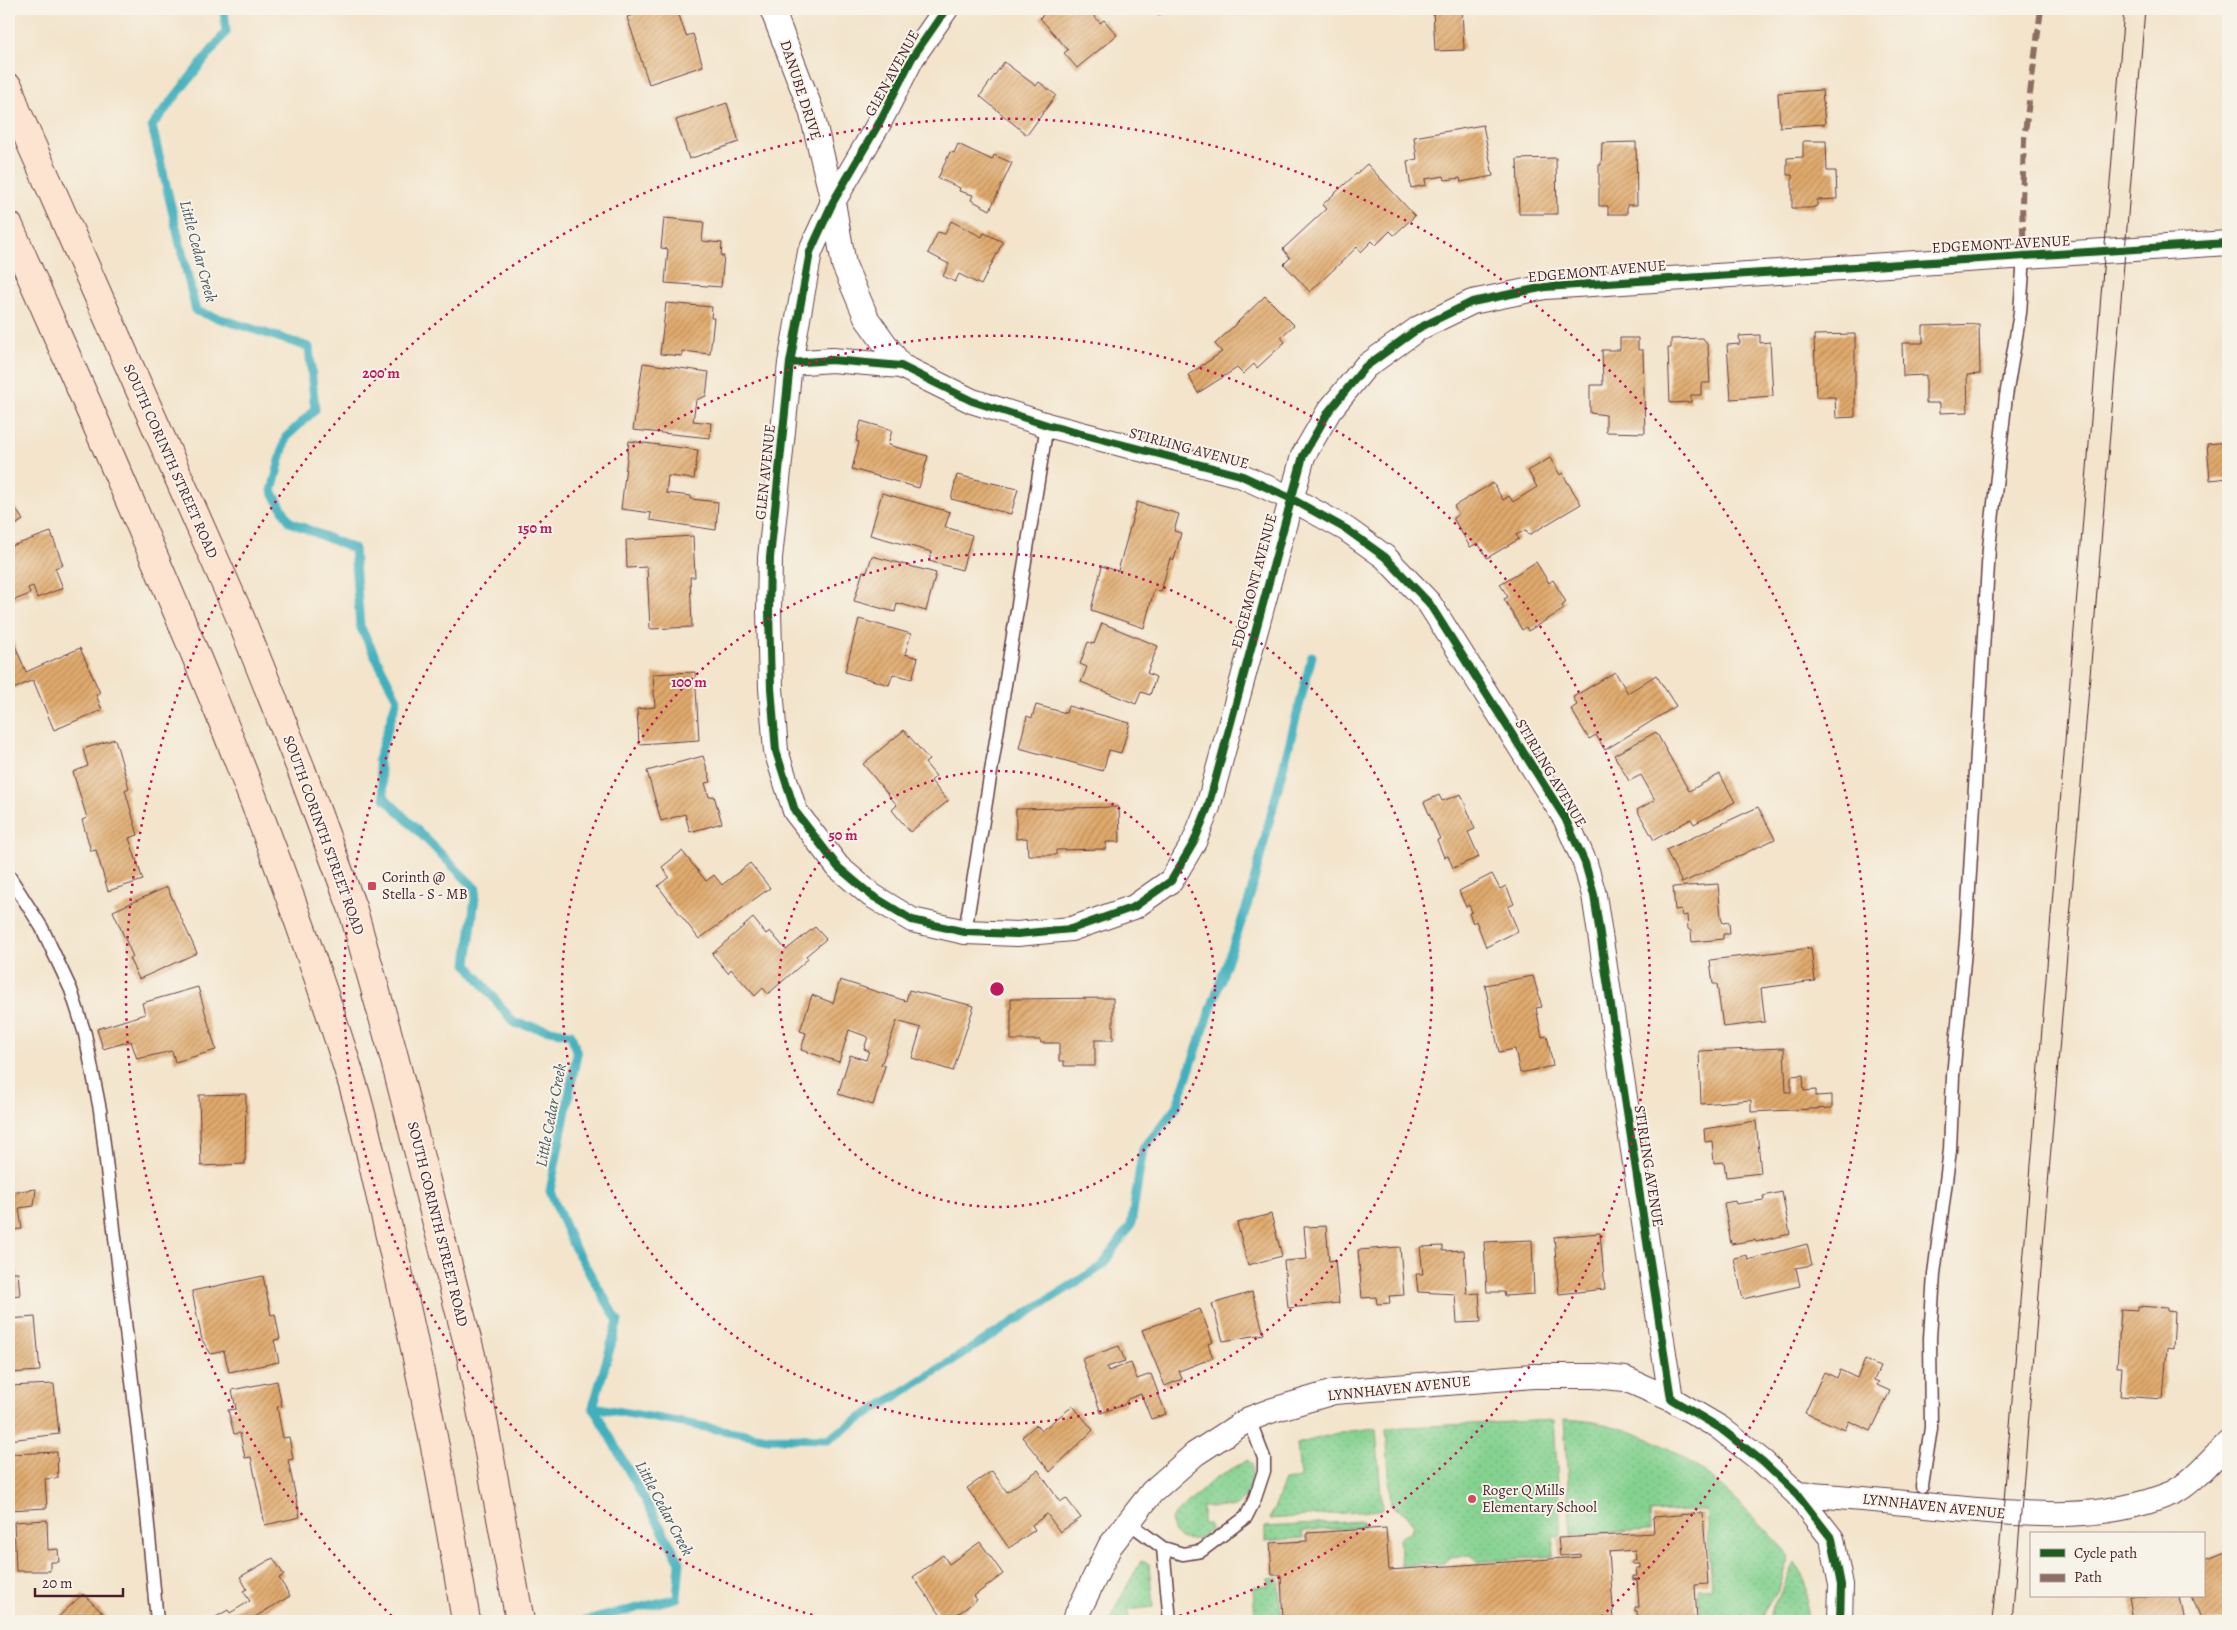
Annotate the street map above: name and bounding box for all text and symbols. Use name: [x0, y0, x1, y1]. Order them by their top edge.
street label: GLEN AVENUE: [860, 26, 924, 120]
street label: DANUBE DRIVE: [775, 37, 827, 143]
water label: Little Cedar Creek: [174, 198, 222, 305]
street label: EDGEMONT AVENUE: [1931, 230, 2071, 258]
street label: EDGEMONT AVENUE: [1527, 255, 1667, 287]
street label: SOUTH CORINTH STREET ROAD: [119, 361, 223, 561]
text: 200 m: [362, 363, 400, 383]
street label: STIRLING AVENUE: [1127, 422, 1251, 474]
street label: GLEN AVENUE: [750, 423, 780, 521]
street label: EDGEMONT AVENUE: [1226, 511, 1282, 651]
text: 150 m: [518, 518, 553, 538]
text: 100 m: [671, 672, 707, 692]
street label: STIRLING AVENUE: [1511, 715, 1591, 831]
street label: SOUTH CORINTH STREET ROAD: [279, 732, 369, 938]
text: 50 m: [828, 825, 858, 845]
place label: Corinth @ Stella - S - MB: [382, 867, 468, 904]
marker: Corinth @ Stella - S - MB: [366, 880, 378, 892]
centre of rings: [988, 980, 1006, 998]
water label: Little Cedar Creek: [530, 1062, 572, 1169]
street label: STIRLING AVENUE: [1629, 1104, 1669, 1228]
street label: SOUTH CORINTH STREET ROAD: [403, 1119, 473, 1329]
street label: LYNNHAVEN AVENUE: [1326, 1371, 1472, 1405]
water label: Little Cedar Creek: [630, 1457, 698, 1560]
place label: Roger Q Mills Elementary School: [1482, 1480, 1597, 1517]
street label: LYNNHAVEN AVENUE: [1861, 1489, 2007, 1523]
marker: Roger Q Mills Elementary School: [1466, 1493, 1478, 1505]
legend: [2030, 1532, 2204, 1598]
text: Cycle path: [2074, 1543, 2137, 1563]
scale bar: [35, 1565, 122, 1597]
text: Path: [2074, 1567, 2102, 1587]
text: 20 m: [42, 1573, 73, 1593]

